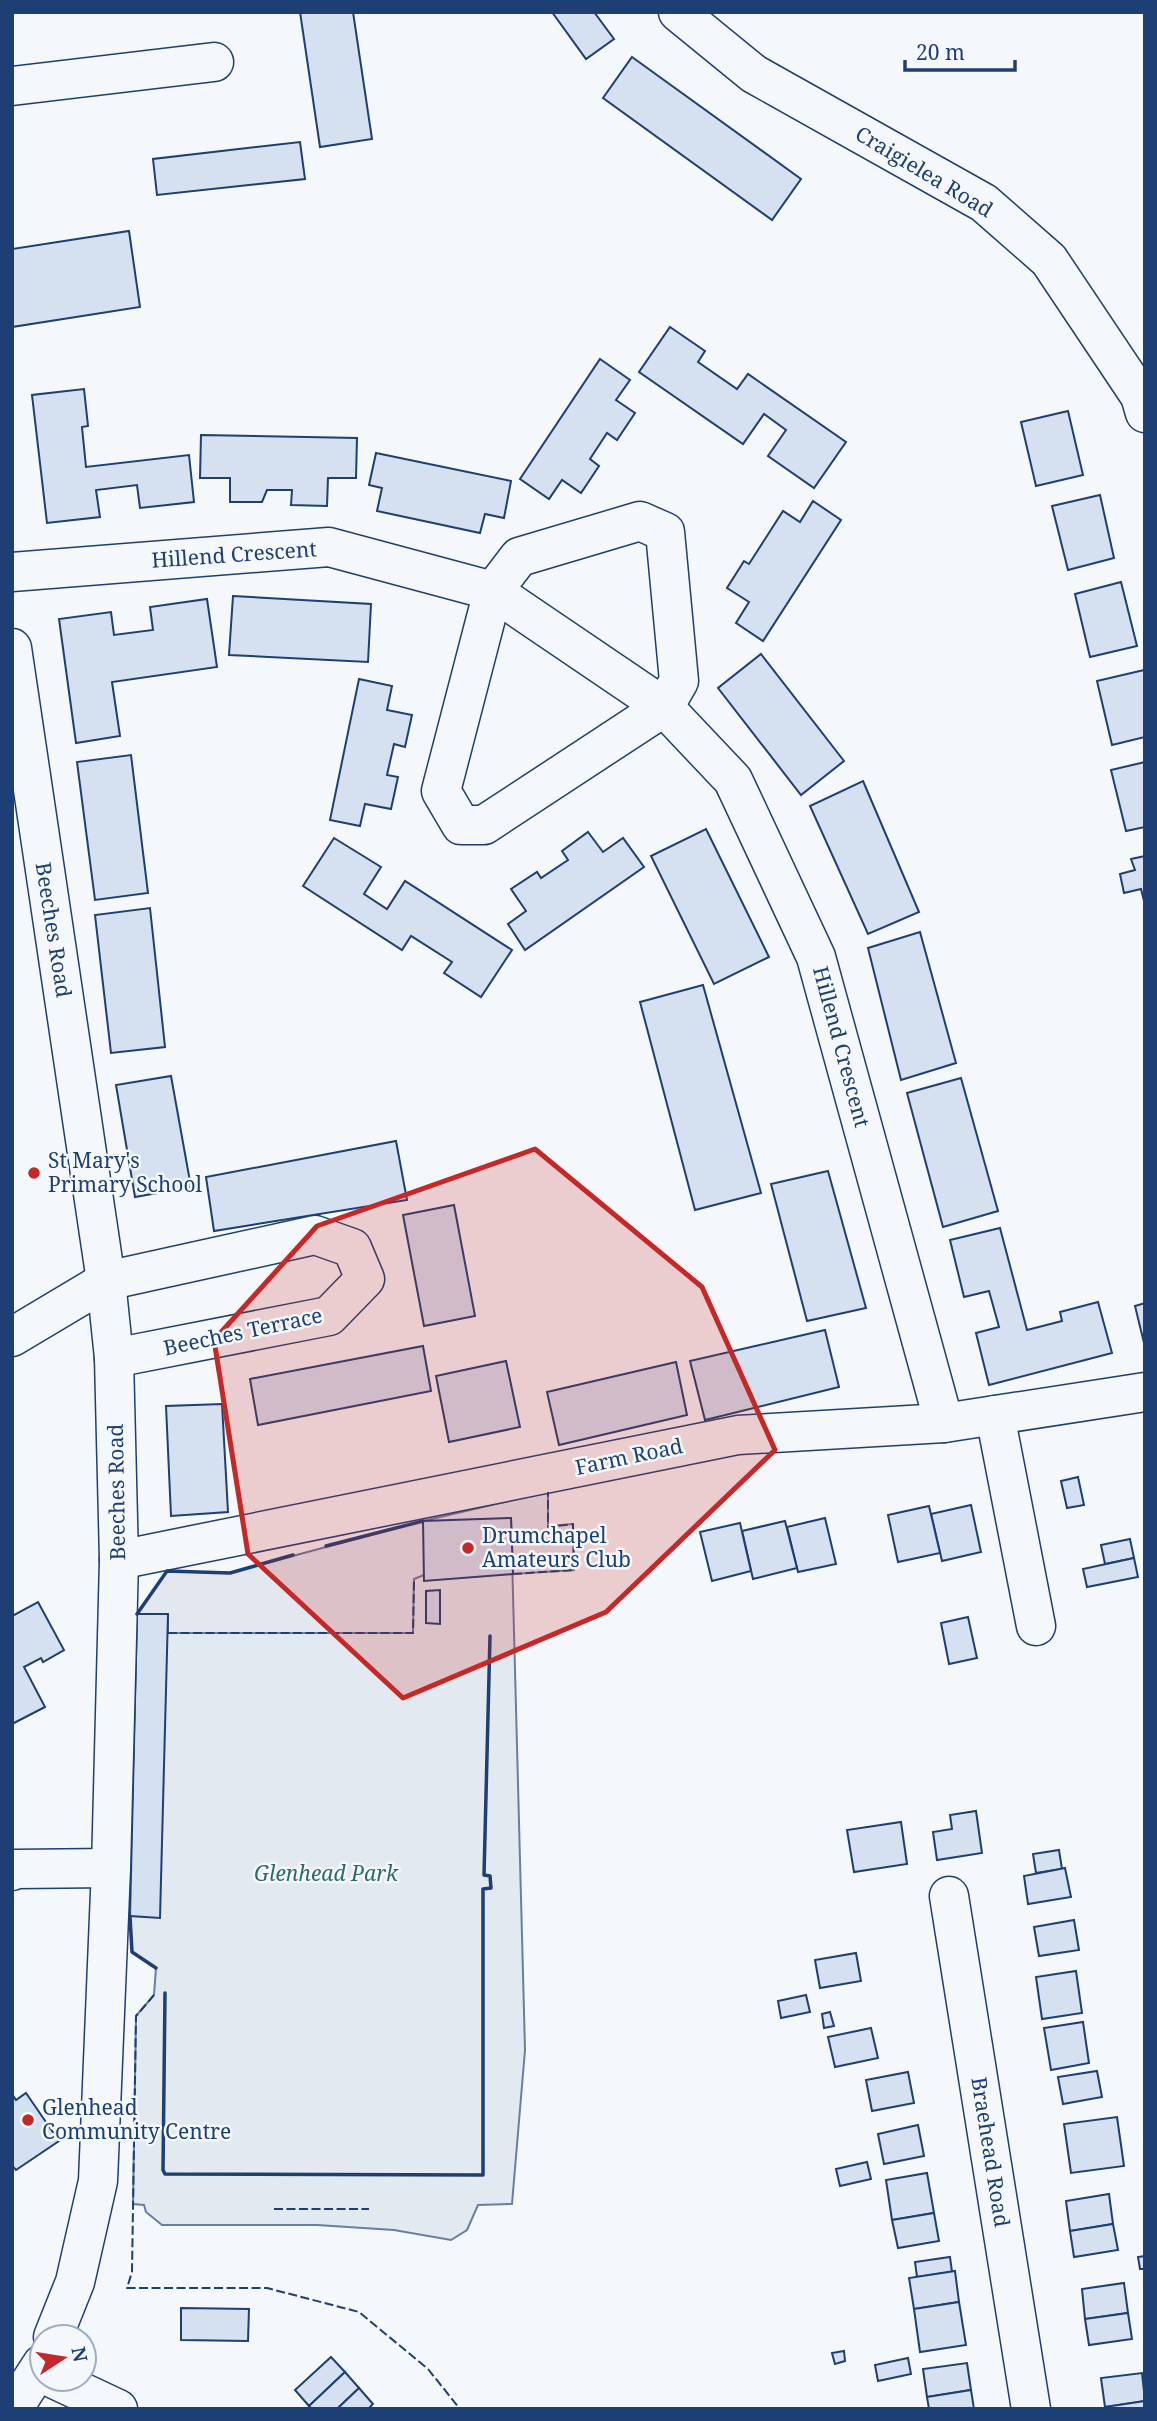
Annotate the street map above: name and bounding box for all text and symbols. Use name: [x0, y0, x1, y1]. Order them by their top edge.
scale bar: [905, 28, 1015, 72]
text: 20 m: [916, 38, 965, 66]
street label: Craigielea Road: [851, 119, 999, 223]
street label: Hillend Crescent: [150, 534, 317, 574]
street label: Beeches Road: [29, 860, 79, 1000]
street label: Hillend Crescent: [807, 963, 877, 1130]
place label: St Mary's Primary School: [48, 1146, 203, 1198]
marker: St Mary's Primary School: [26, 1165, 42, 1181]
street label: Beeches Terrace: [161, 1301, 325, 1362]
street label: Beeches Road: [101, 1423, 131, 1561]
street label: Farm Road: [572, 1431, 685, 1481]
place label: Drumchapel Amateurs Club: [482, 1521, 631, 1573]
marker: Drumchapel Amateurs Club: [460, 1540, 476, 1556]
park label: Glenhead Park: [254, 1859, 399, 1887]
street label: Braehead Road: [965, 2075, 1017, 2229]
place label: Glenhead Community Centre: [42, 2093, 231, 2145]
marker: Glenhead Community Centre: [20, 2112, 36, 2128]
north arrow: [28, 2323, 98, 2393]
text: N: [65, 2344, 94, 2365]

